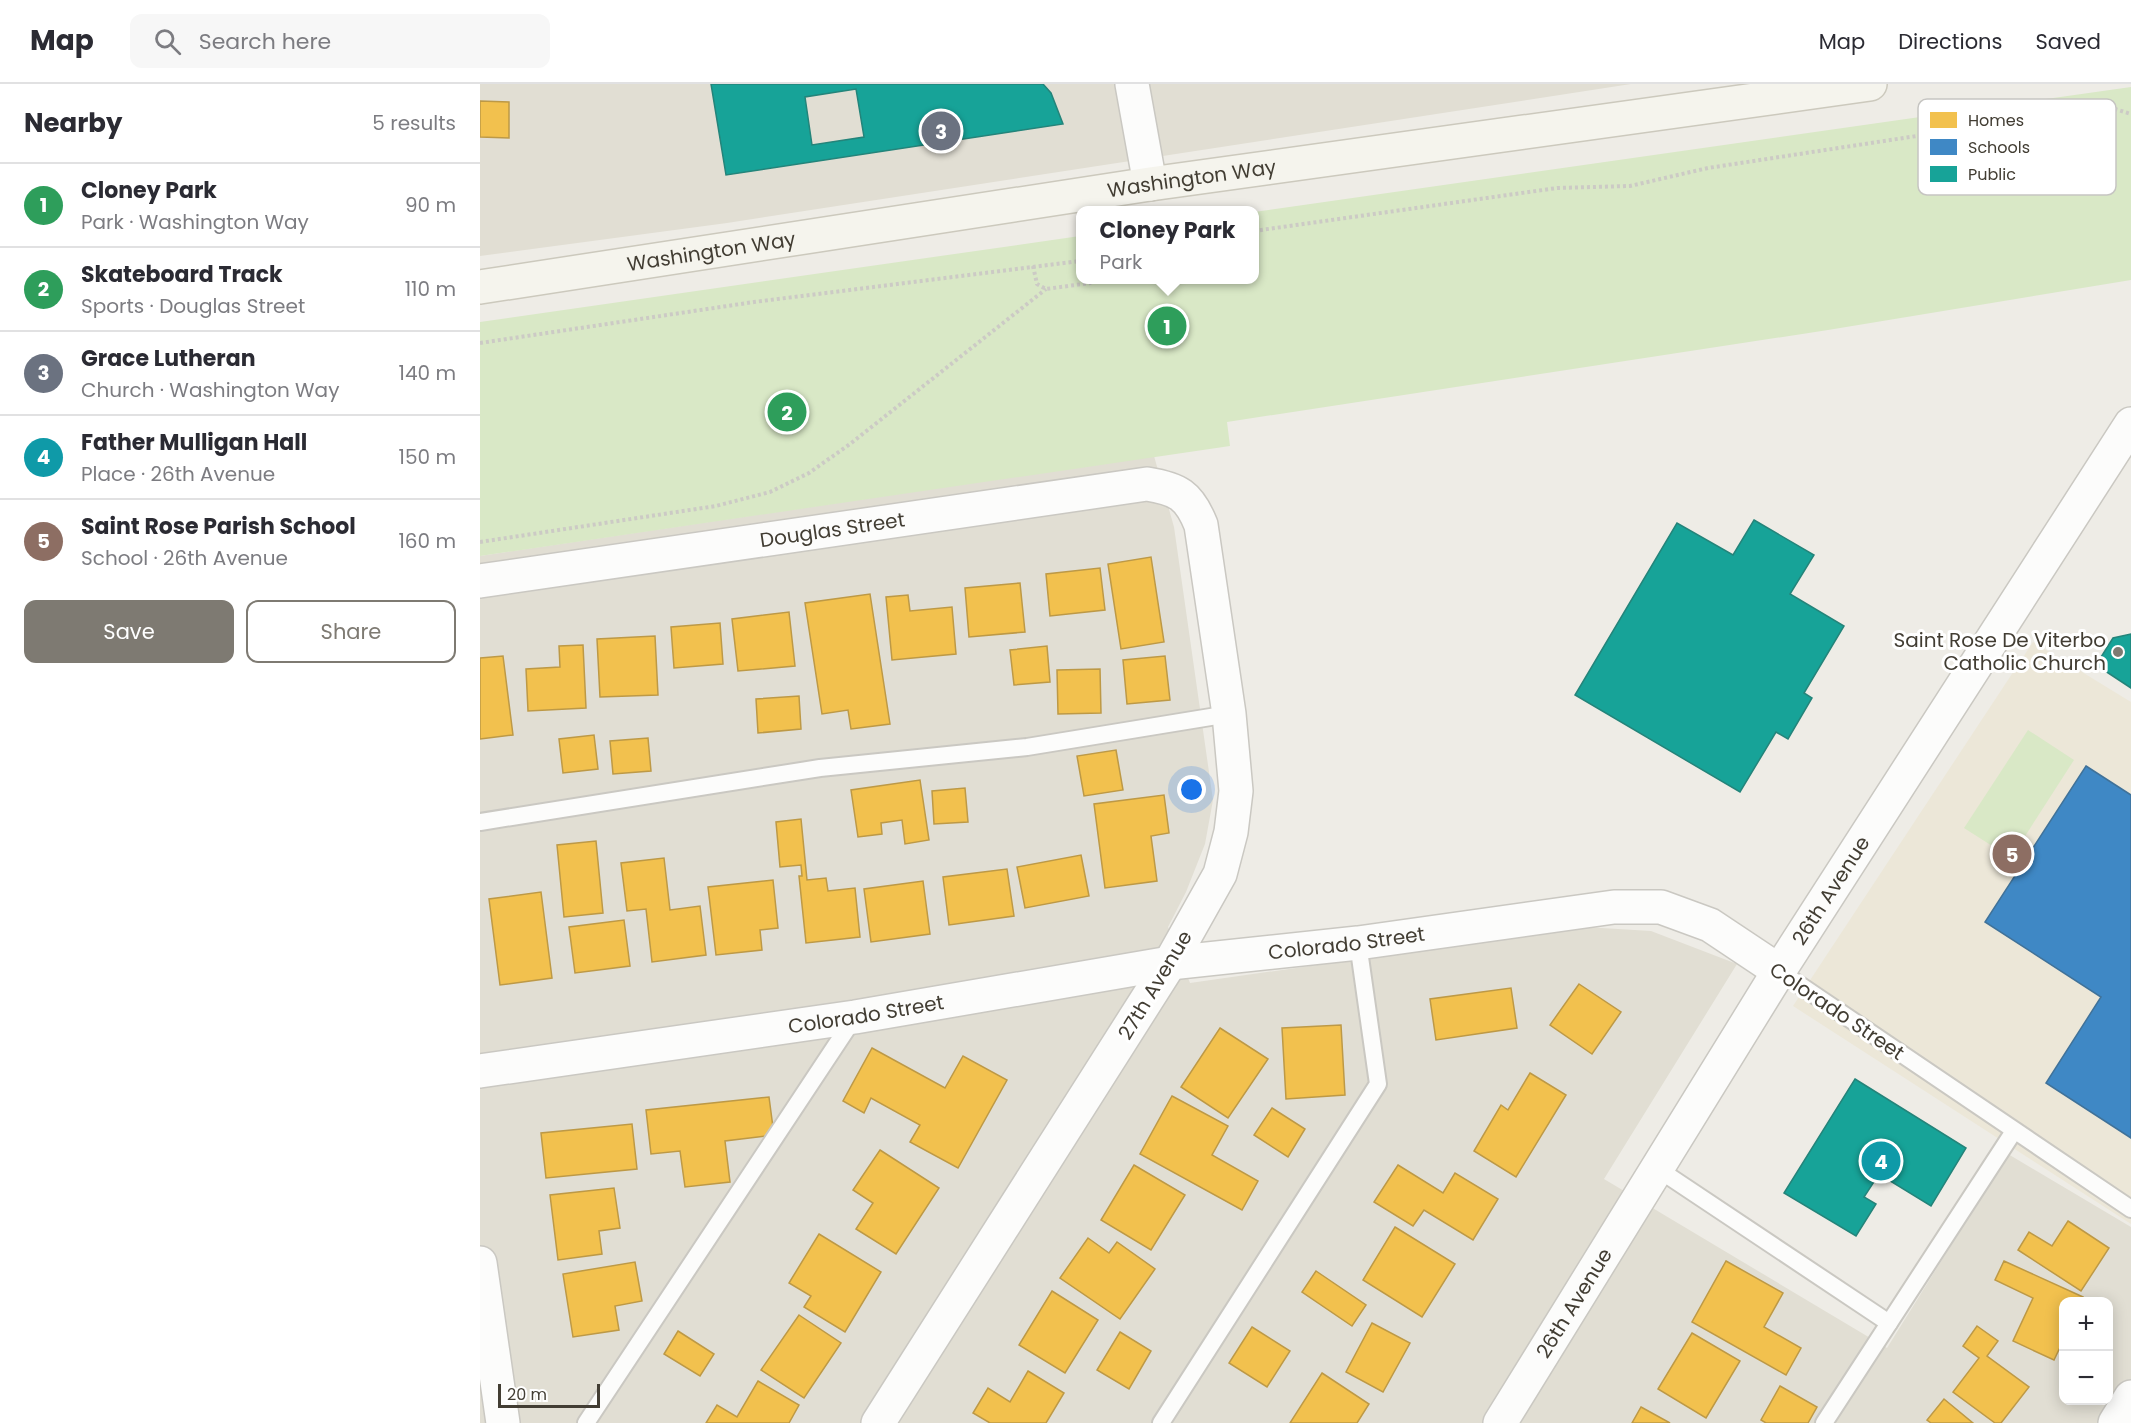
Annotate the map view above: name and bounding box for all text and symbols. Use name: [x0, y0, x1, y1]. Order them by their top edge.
search box: [130, 14, 550, 68]
text: Map: [30, 21, 94, 60]
icon: search: [151, 25, 184, 58]
text: Search here: [199, 26, 331, 57]
text: Map: [1819, 27, 1865, 56]
text: Directions: [1898, 27, 2002, 56]
text: Saved: [2035, 27, 2101, 56]
legend: [1918, 99, 2116, 195]
text: Nearby: [24, 105, 122, 141]
pin: 3: [922, 108, 960, 154]
text: 5 results: [372, 109, 456, 137]
text: Homes: [1968, 109, 2024, 132]
text: Schools: [1968, 136, 2030, 159]
street label: Washington Way: [1105, 153, 1278, 204]
text: Public: [1968, 163, 2016, 186]
text: Cloney Park: [81, 175, 217, 206]
text: 1: [40, 191, 47, 219]
text: 90 m: [405, 191, 456, 219]
popup: [1076, 206, 1259, 284]
text: Park · Washington Way: [81, 208, 309, 236]
text: Cloney Park: [1100, 215, 1235, 246]
street label: Washington Way: [625, 225, 798, 278]
text: Park: [1100, 248, 1142, 276]
text: Skateboard Track: [81, 259, 283, 290]
text: 2: [38, 275, 49, 303]
text: 110 m: [405, 275, 456, 303]
text: Sports · Douglas Street: [81, 292, 305, 320]
pin: 1: [1148, 304, 1186, 348]
text: Grace Lutheran: [81, 343, 255, 374]
text: 3: [37, 359, 50, 387]
text: 140 m: [399, 359, 456, 387]
text: Church · Washington Way: [81, 376, 339, 404]
pin: 2: [768, 390, 806, 434]
text: Father Mulligan Hall: [81, 427, 307, 458]
text: 4: [37, 443, 50, 471]
text: 150 m: [399, 443, 456, 471]
text: Place · 26th Avenue: [81, 460, 275, 488]
street label: Douglas Street: [758, 505, 907, 554]
text: Saint Rose Parish School: [81, 511, 356, 542]
text: 5: [37, 527, 50, 555]
text: 160 m: [398, 527, 456, 555]
text: School · 26th Avenue: [81, 544, 288, 572]
button: Save: [24, 600, 234, 663]
button: Share: [246, 600, 456, 663]
place label: Saint Rose De Viterbo Catholic Church: [1893, 626, 2106, 677]
marker: Saint Rose De Viterbo Catholic Church: [2111, 645, 2125, 659]
your location: [1177, 775, 1206, 804]
street label: 26th Avenue: [1785, 830, 1876, 950]
pin: 5: [1992, 832, 2032, 876]
street label: Colorado Street: [1267, 920, 1426, 966]
street label: 27th Avenue: [1111, 925, 1199, 1045]
street label: Colorado Street: [1764, 955, 1910, 1067]
street label: Colorado Street: [786, 988, 946, 1040]
pin: 4: [1862, 1138, 1900, 1184]
street label: 26th Avenue: [1529, 1243, 1619, 1363]
map controls: [2059, 1297, 2113, 1405]
button: +: [2059, 1297, 2113, 1351]
button: −: [2059, 1351, 2113, 1405]
scale bar: [498, 1381, 600, 1408]
text: 20 m: [507, 1383, 547, 1406]

